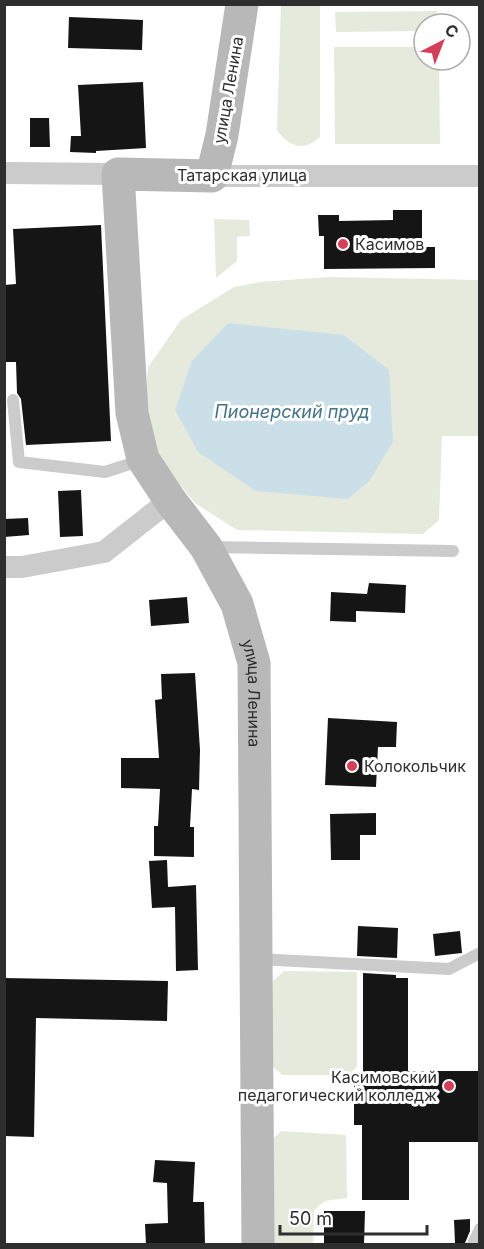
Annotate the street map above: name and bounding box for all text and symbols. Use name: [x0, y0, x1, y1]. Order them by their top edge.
north arrow: [412, 12, 472, 72]
text: С: [441, 19, 463, 42]
street label: улица Ленина: [209, 35, 247, 145]
street label: Татарская улица: [177, 165, 307, 185]
place label: Касимов: [355, 234, 424, 254]
marker: Касимов: [336, 237, 350, 251]
water label: Пионерский пруд: [214, 401, 370, 422]
street label: улица Ленина: [238, 637, 265, 747]
place label: Колокольчик: [364, 756, 466, 776]
marker: Колокольчик: [345, 759, 359, 773]
place label: Касимовский педагогический колледж: [238, 1067, 437, 1105]
marker: Касимовский педагогический колледж: [442, 1079, 456, 1093]
scale bar: [280, 1198, 427, 1236]
text: 50 m: [289, 1208, 332, 1229]

